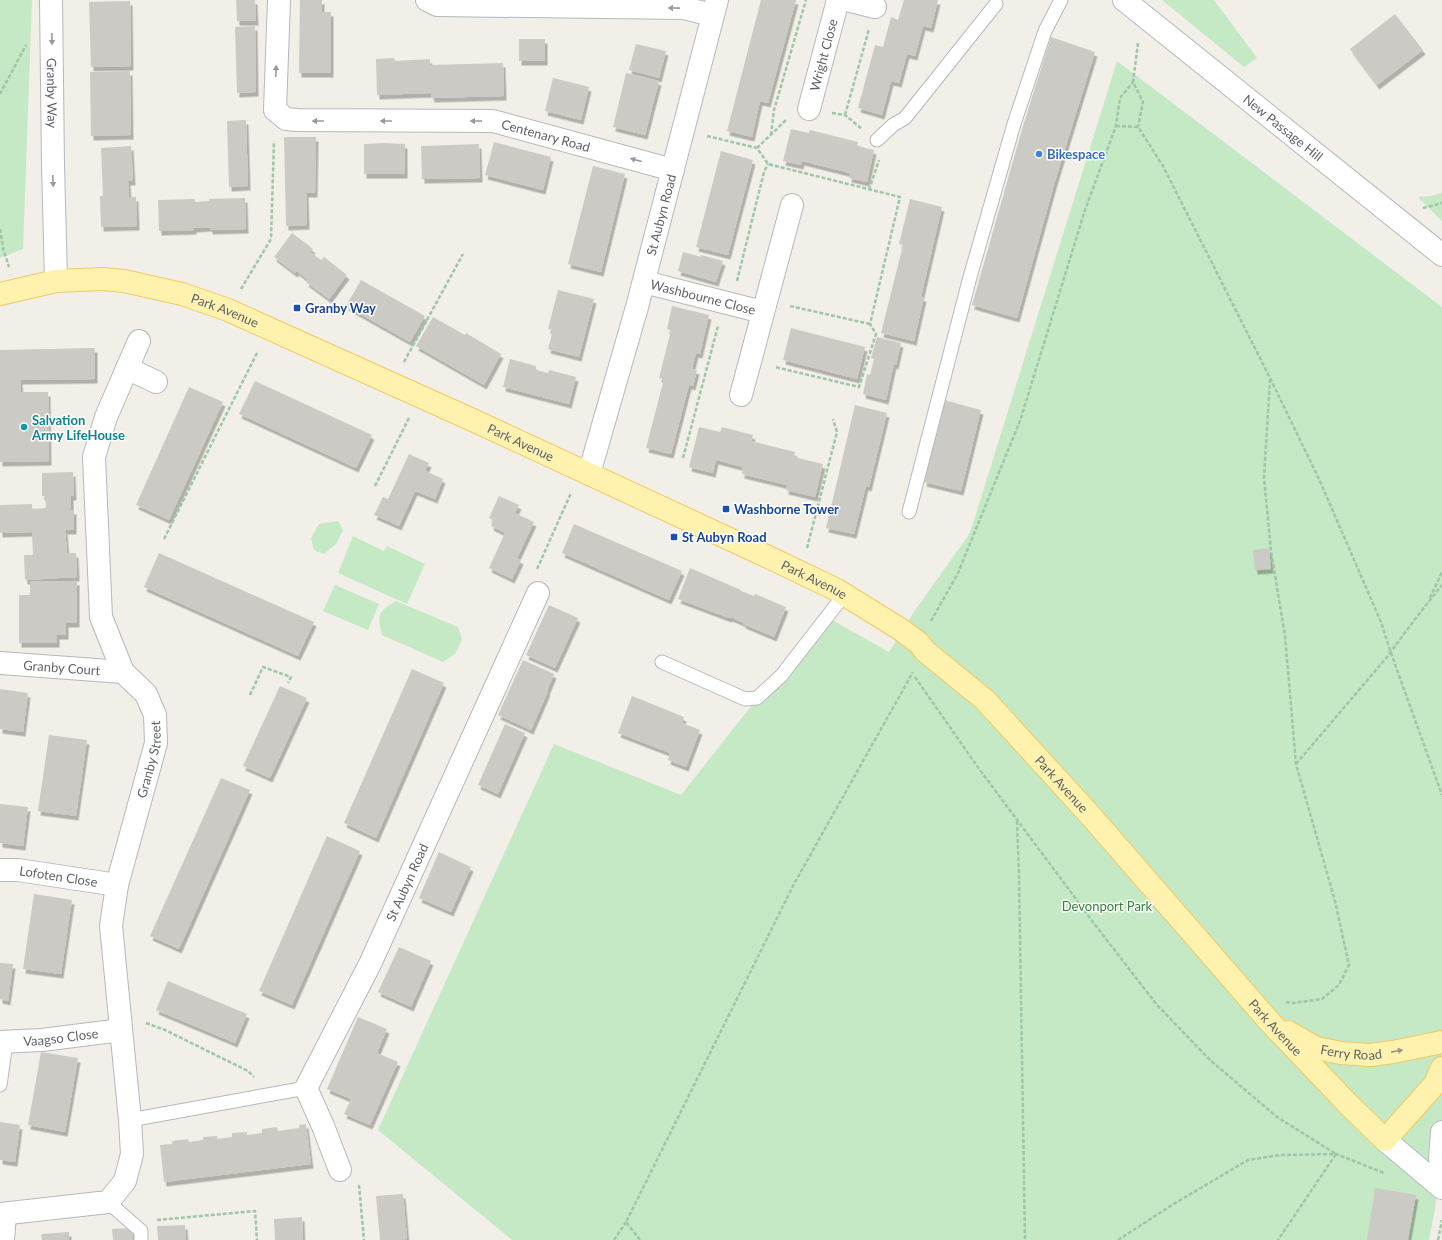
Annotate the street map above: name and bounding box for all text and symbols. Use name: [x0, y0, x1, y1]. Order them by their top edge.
one-way arrow: [667, 5, 680, 11]
street label: Wright Close: [806, 17, 841, 93]
one-way arrow: [49, 33, 55, 46]
street label: Granby Way: [44, 58, 61, 128]
one-way arrow: [273, 64, 279, 77]
street label: New Passage Hill: [1240, 91, 1326, 164]
street label: Centenary Road: [500, 116, 592, 155]
one-way arrow: [311, 118, 324, 124]
one-way arrow: [379, 118, 392, 124]
one-way arrow: [469, 118, 482, 124]
place label: Bikespace: [1047, 146, 1105, 162]
marker: Bikespace: [1034, 149, 1044, 159]
one-way arrow: [629, 157, 641, 163]
street label: St Aubyn Road: [643, 172, 679, 257]
one-way arrow: [50, 175, 57, 187]
street label: Washbourne Close: [649, 276, 758, 318]
street label: Park Avenue: [189, 290, 261, 331]
place label: Granby Way: [305, 300, 376, 316]
marker: Granby Way: [292, 303, 302, 313]
place label: Salvation Army LifeHouse: [31, 412, 125, 443]
street label: Park Avenue: [485, 420, 557, 465]
marker: Salvation Army LifeHouse: [19, 422, 29, 432]
place label: Washborne Tower: [734, 501, 839, 517]
marker: Washborne Tower: [721, 504, 731, 514]
place label: St Aubyn Road: [682, 529, 767, 545]
marker: St Aubyn Road: [669, 532, 679, 542]
street label: Park Avenue: [779, 557, 850, 602]
street label: Granby Court: [23, 657, 101, 678]
street label: Granby Street: [133, 720, 164, 800]
street label: Park Avenue: [1032, 752, 1092, 816]
street label: St Aubyn Road: [382, 841, 431, 924]
street label: Lofoten Close: [18, 862, 99, 890]
park label: Devonport Park: [1062, 898, 1153, 914]
street label: Park Avenue: [1245, 996, 1306, 1059]
street label: Vaagso Close: [23, 1025, 99, 1049]
street label: Ferry Road: [1319, 1041, 1383, 1063]
one-way arrow: [1391, 1048, 1403, 1054]

